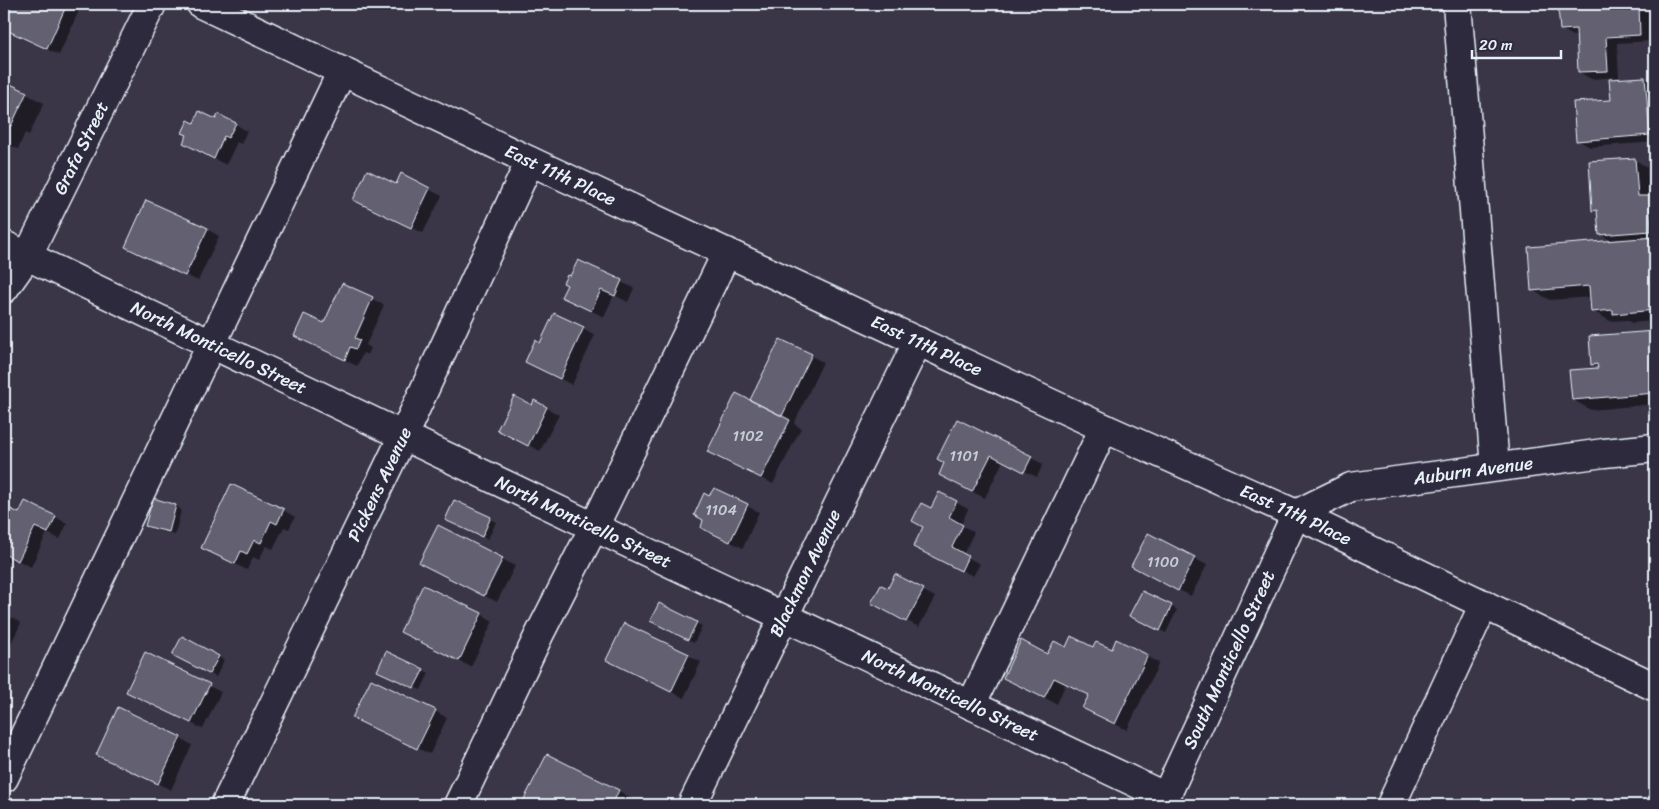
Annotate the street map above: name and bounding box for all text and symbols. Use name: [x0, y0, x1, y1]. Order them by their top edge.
scale bar: [1472, 28, 1560, 60]
text: 20 m: [1479, 32, 1513, 58]
street label: Grafa Street: [44, 95, 118, 200]
street label: East 11th Place: [499, 135, 622, 215]
street label: North Monticello Street: [125, 292, 312, 404]
street label: East 11th Place: [865, 306, 988, 385]
street label: Pickens Avenue: [338, 422, 421, 547]
house number: 1102: [732, 423, 764, 449]
house number: 1101: [950, 443, 978, 469]
street label: Auburn Avenue: [1410, 447, 1535, 495]
street label: North Monticello Street: [490, 466, 677, 577]
street label: East 11th Place: [1235, 475, 1357, 554]
house number: 1104: [705, 497, 737, 523]
street label: Blackmon Avenue: [760, 504, 850, 643]
house number: 1100: [1147, 549, 1179, 575]
street label: South Monticello Street: [1174, 565, 1284, 755]
street label: North Monticello Street: [857, 640, 1044, 751]

